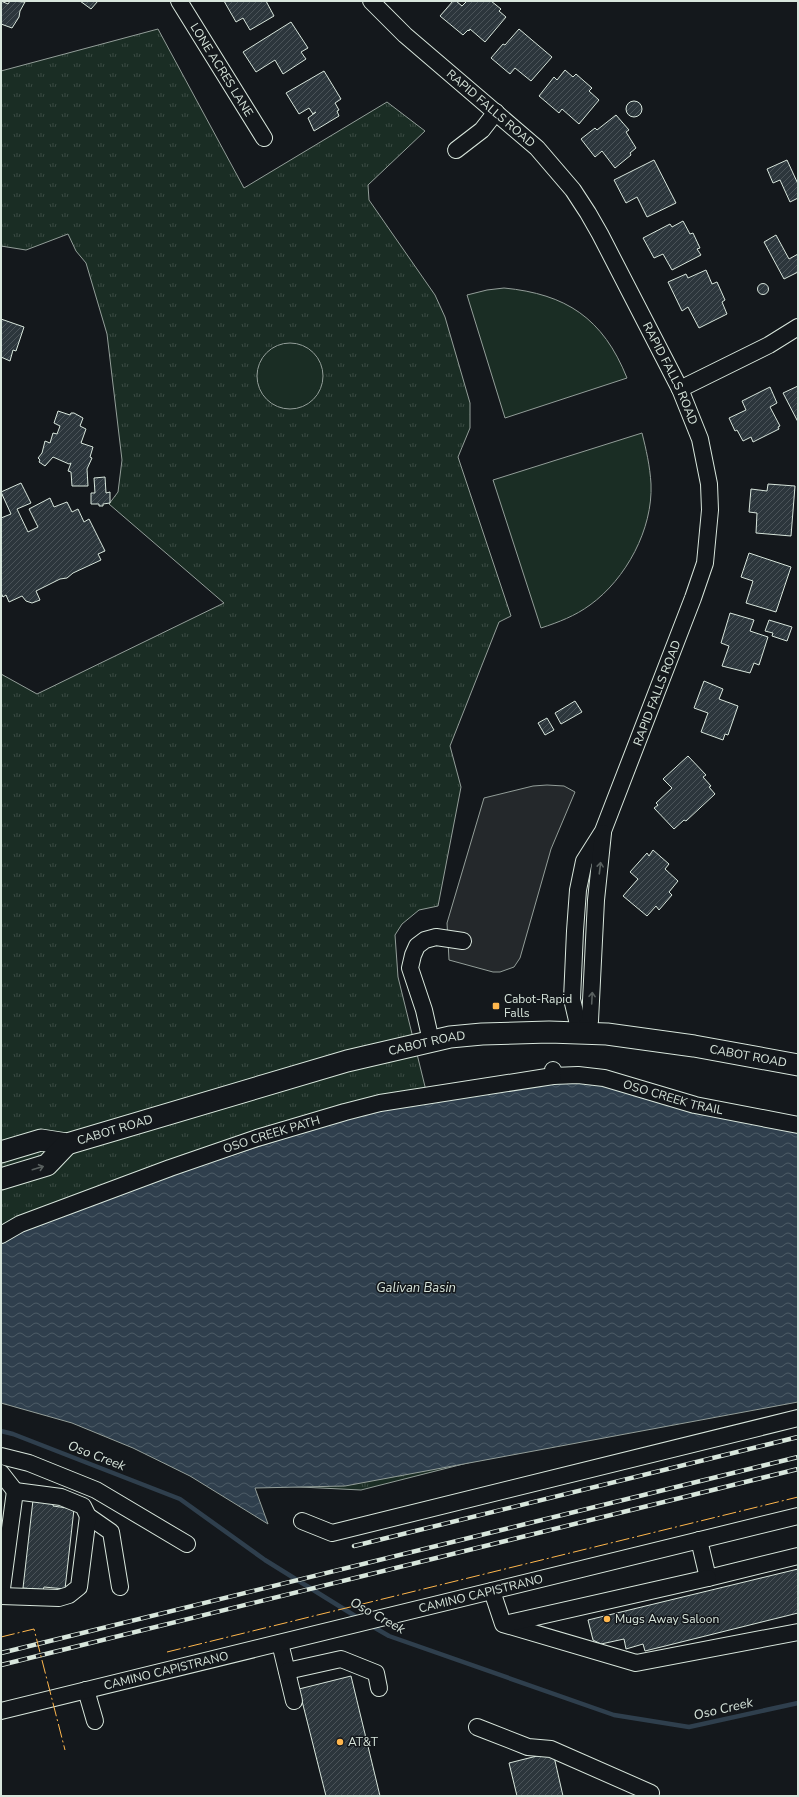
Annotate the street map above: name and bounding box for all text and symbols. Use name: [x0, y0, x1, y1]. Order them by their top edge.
street label: LONE ACRES LANE: [187, 20, 257, 120]
street label: RAPID FALLS ROAD: [443, 66, 539, 151]
street label: RAPID FALLS ROAD: [639, 319, 701, 427]
street label: RAPID FALLS ROAD: [629, 638, 685, 748]
one-way arrow: [596, 862, 604, 875]
place label: Cabot-Rapid Falls: [504, 991, 572, 1021]
one-way arrow: [588, 992, 595, 1005]
marker: Cabot-Rapid Falls: [491, 1001, 501, 1011]
street label: CABOT ROAD: [387, 1028, 466, 1059]
street label: CABOT ROAD: [708, 1041, 788, 1071]
street label: OSO CREEK TRAIL: [621, 1076, 725, 1118]
street label: CABOT ROAD: [75, 1111, 155, 1149]
street label: OSO CREEK PATH: [221, 1112, 322, 1157]
one-way arrow: [31, 1164, 44, 1171]
water label: Galivan Basin: [376, 1279, 456, 1297]
water label: Oso Creek: [65, 1437, 129, 1475]
street label: CAMINO CAPISTRANO: [417, 1571, 545, 1617]
water label: Oso Creek: [347, 1593, 409, 1639]
place label: Mugs Away Saloon: [615, 1611, 719, 1627]
marker: Mugs Away Saloon: [602, 1614, 612, 1624]
street label: CAMINO CAPISTRANO: [102, 1648, 230, 1694]
water label: Oso Creek: [692, 1693, 755, 1725]
place label: AT&T: [348, 1734, 379, 1750]
marker: AT&T: [335, 1737, 345, 1747]

